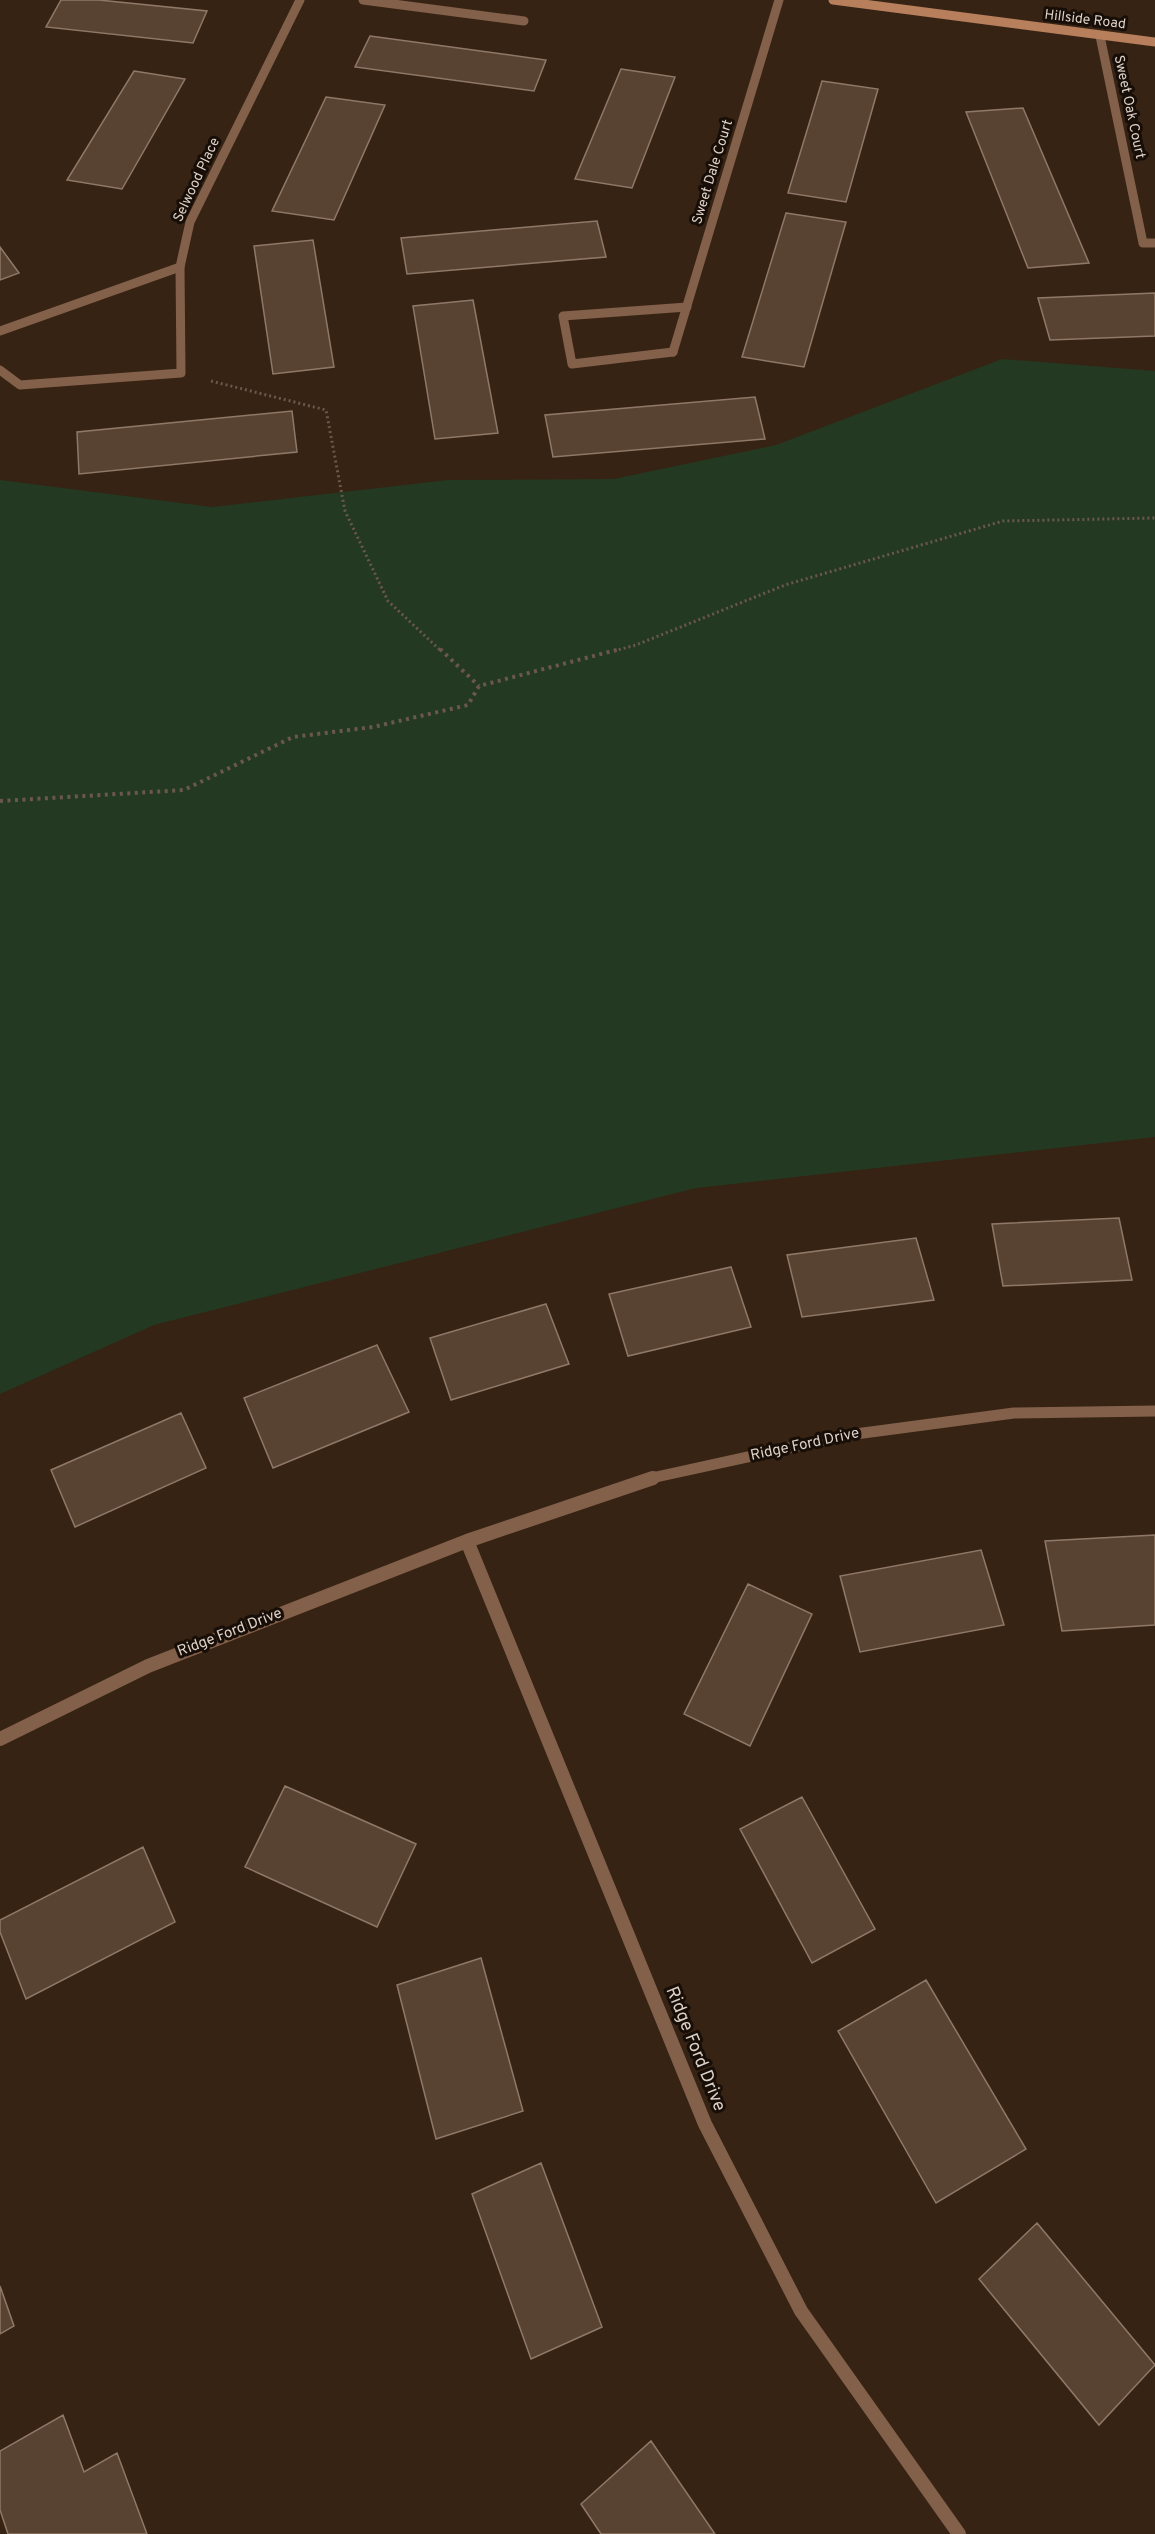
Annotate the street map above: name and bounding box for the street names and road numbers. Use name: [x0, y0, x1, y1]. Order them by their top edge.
street label: Hillside Road: [1043, 7, 1127, 33]
street label: Sweet Oak Court: [1110, 54, 1148, 160]
street label: Sweet Dale Court: [689, 118, 737, 226]
street label: Selwood Place: [170, 135, 224, 225]
street label: Ridge Ford Drive: [749, 1424, 861, 1466]
street label: Ridge Ford Drive: [175, 1604, 285, 1662]
street label: Ridge Ford Drive: [659, 1983, 731, 2115]

